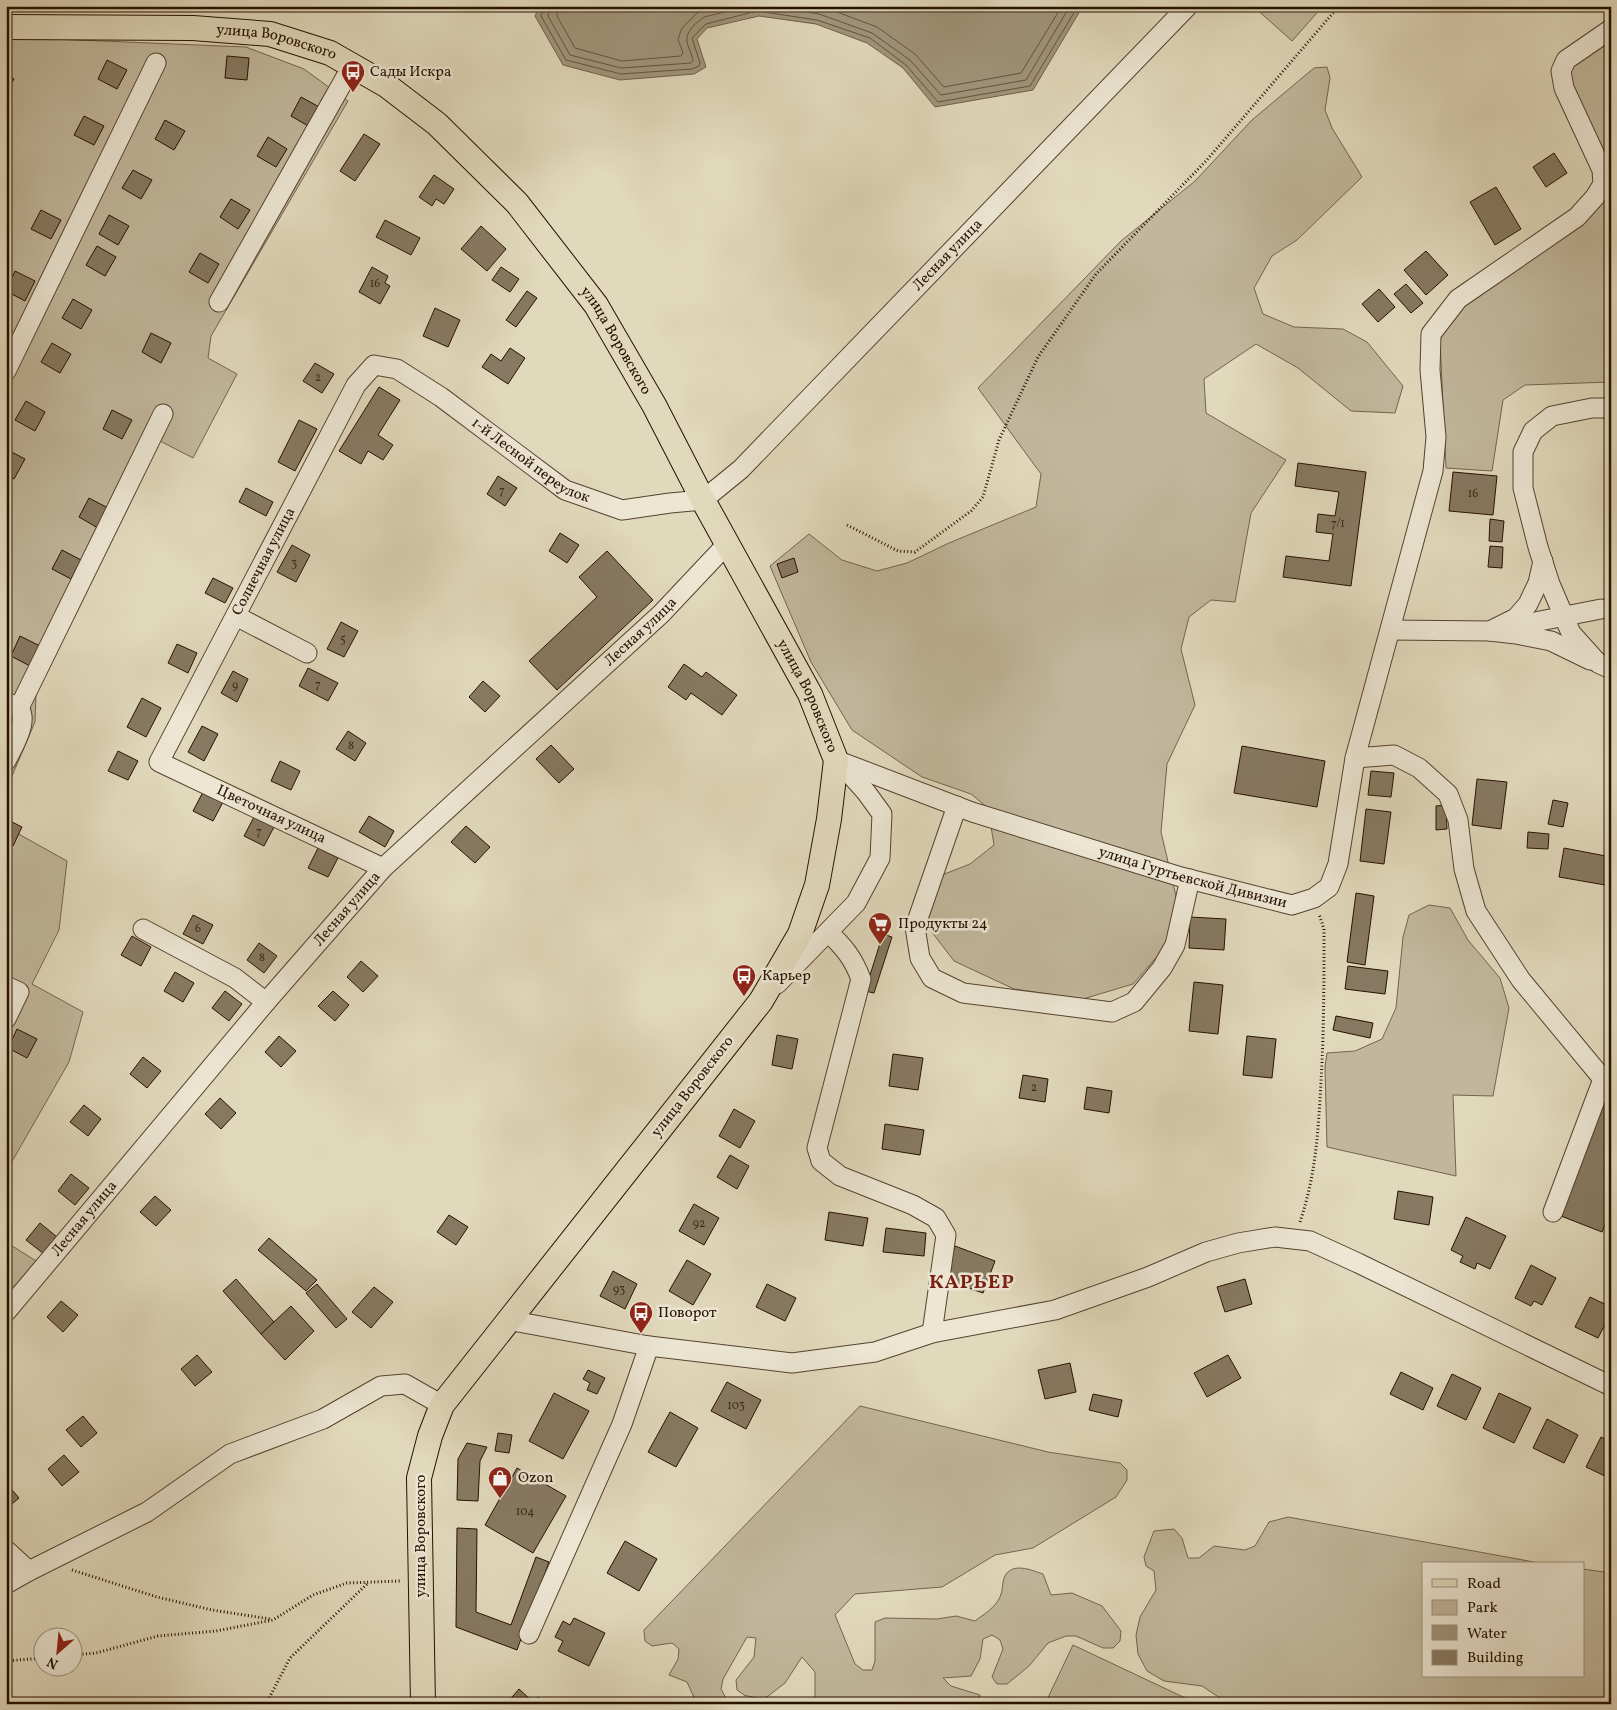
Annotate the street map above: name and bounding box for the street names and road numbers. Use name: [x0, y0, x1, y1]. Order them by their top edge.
street label: улица Воровского: [215, 19, 341, 65]
street label: Лесная улица: [908, 214, 987, 296]
street label: улица Воровского: [575, 282, 656, 399]
street label: 1-й Лесной переулок: [467, 413, 593, 508]
street label: Солнечная улица: [227, 504, 301, 619]
street label: Лесная улица: [600, 593, 682, 671]
street label: улица Воровского: [771, 636, 843, 756]
street label: Цветочная улица: [213, 780, 329, 850]
street label: улица Гуртьевской Дивизии: [1096, 841, 1289, 914]
street label: Лесная улица: [309, 867, 386, 951]
street label: улица Воровского: [647, 1032, 739, 1142]
street label: Лесная улица: [47, 1176, 122, 1261]
street label: улица Воровского: [411, 1474, 432, 1598]

